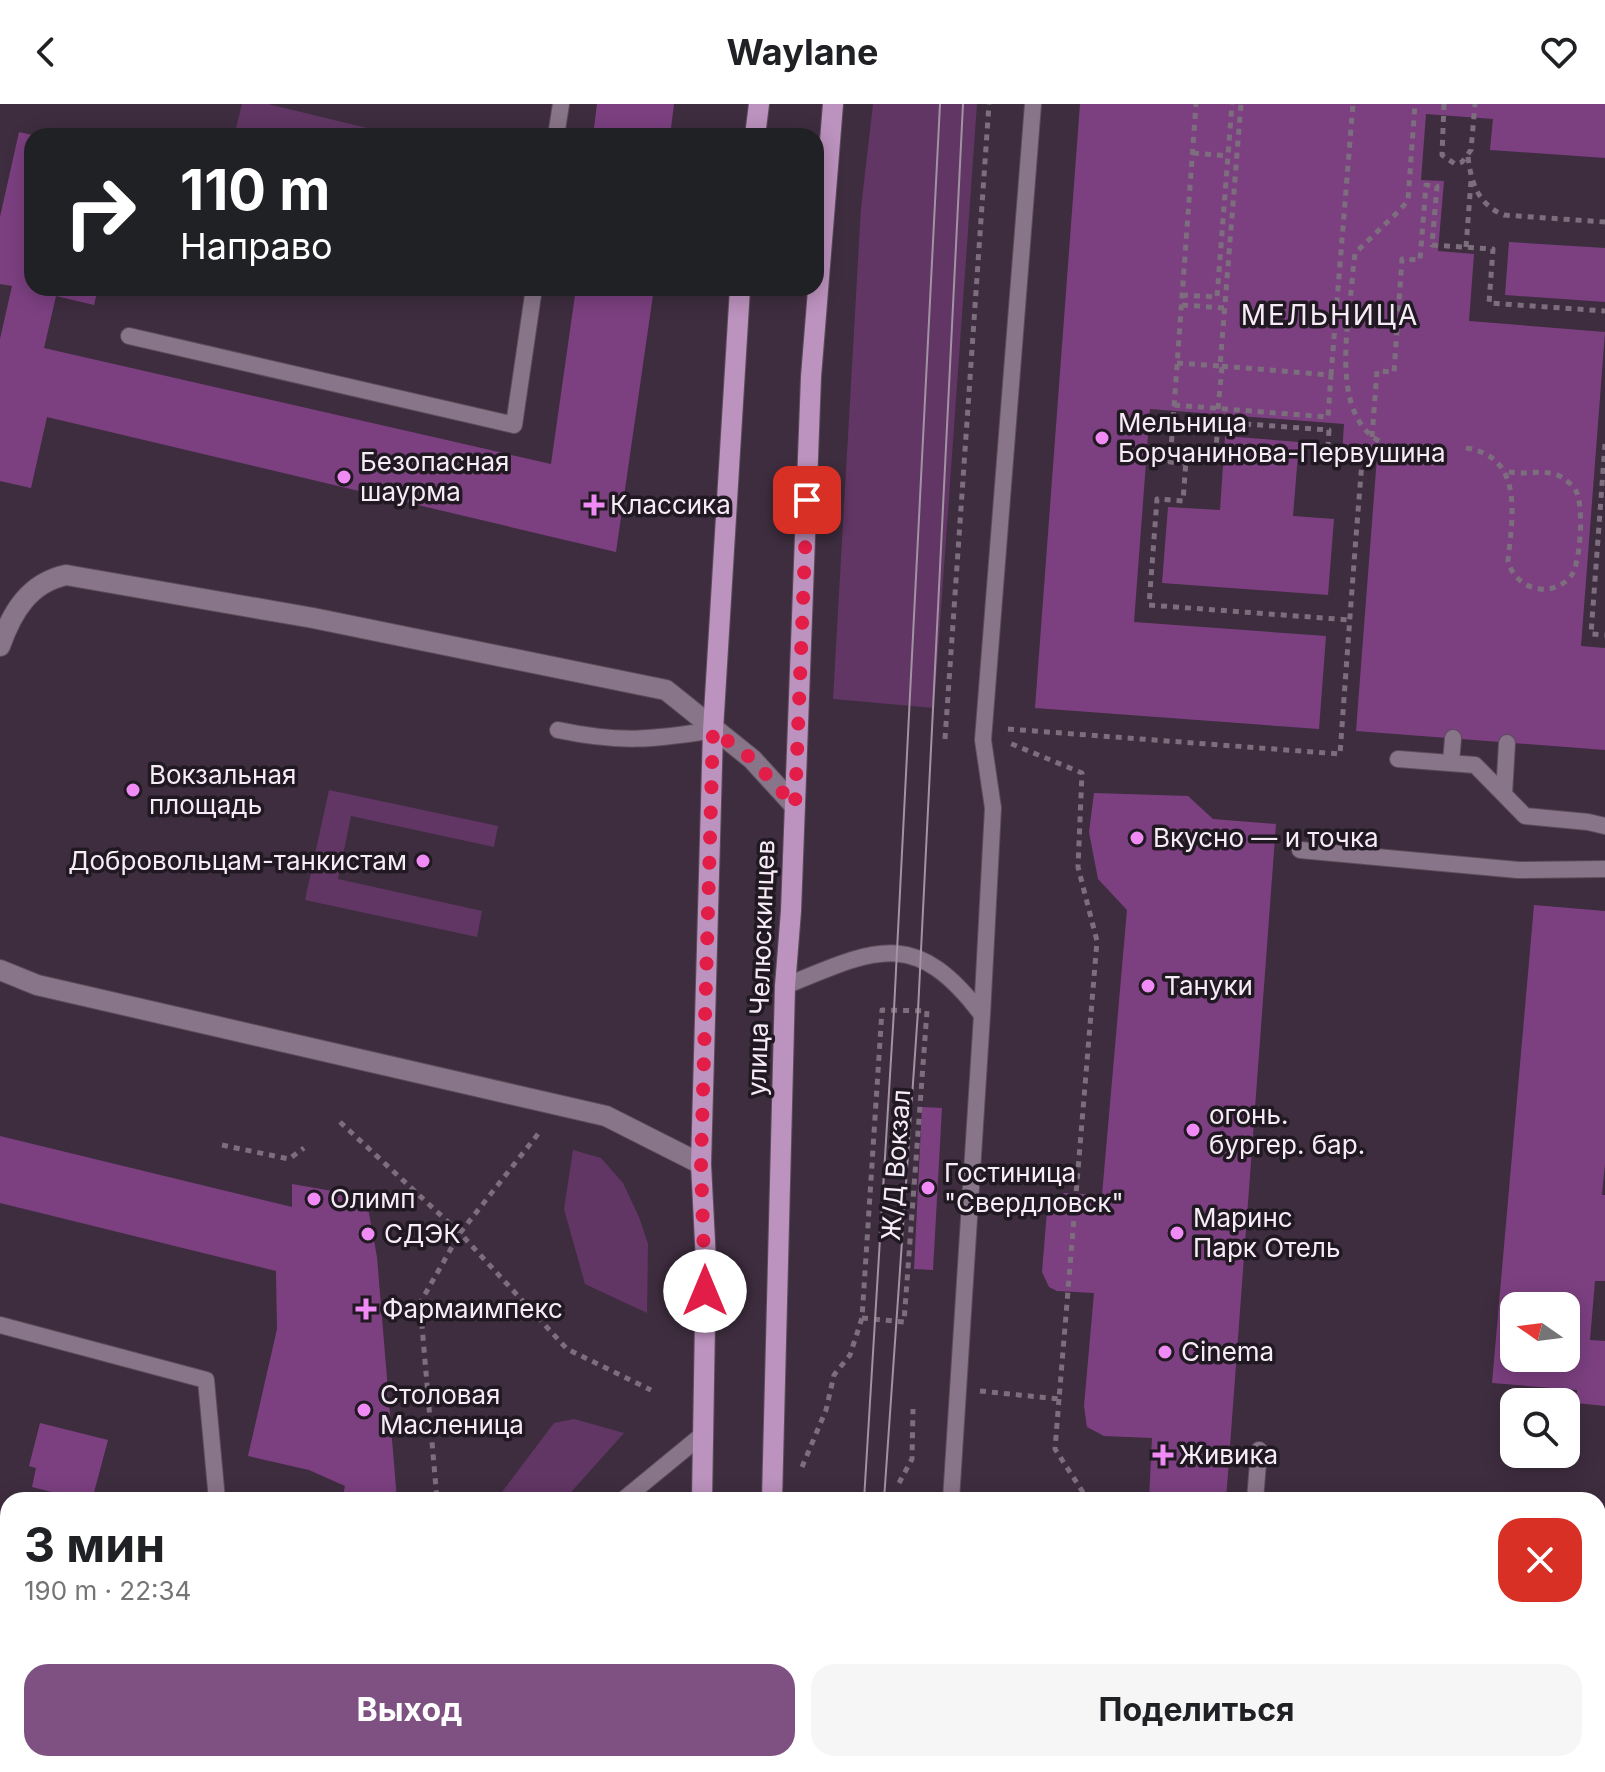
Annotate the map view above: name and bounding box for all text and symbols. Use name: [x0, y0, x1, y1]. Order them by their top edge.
icon: back: [24, 30, 68, 74]
text: Waylane: [727, 30, 878, 74]
icon: heart: [1537, 30, 1581, 74]
text: 110 m: [180, 156, 330, 224]
icon: right: [48, 160, 152, 264]
text: Направо: [180, 224, 333, 268]
district label: МЕЛЬНИЦА: [1241, 298, 1419, 332]
place label: Мельница Борчанинова-Первушина: [1118, 407, 1446, 468]
marker: Мельница Борчанинова-Первушина: [1093, 429, 1111, 447]
place label: Безопасная шаурма: [360, 446, 510, 507]
pin: [773, 466, 841, 534]
marker: Безопасная шаурма: [335, 468, 353, 486]
icon: arrive: [785, 478, 829, 522]
place label: Классика: [610, 489, 731, 520]
marker: Классика: [585, 496, 603, 514]
place label: Вокзальная площадь: [149, 759, 296, 820]
marker: Вокзальная площадь: [124, 781, 142, 799]
place label: Вкусно — и точка: [1153, 822, 1379, 853]
marker: Вкусно — и точка: [1128, 829, 1146, 847]
street label: улица Челюскинцев: [741, 839, 780, 1097]
place label: Добровольцам-танкистам: [68, 845, 407, 876]
marker: Добровольцам-танкистам: [414, 852, 432, 870]
place label: Тануки: [1164, 970, 1253, 1001]
marker: Тануки: [1139, 977, 1157, 995]
street label: Ж/Д Вокзал: [875, 1088, 916, 1242]
place label: огонь. бургер. бар.: [1209, 1099, 1365, 1160]
marker: огонь. бургер. бар.: [1184, 1121, 1202, 1139]
place label: Гостиница "Свердловск": [944, 1157, 1124, 1218]
marker: Гостиница "Свердловск": [919, 1179, 937, 1197]
place label: Олимп: [330, 1183, 416, 1214]
marker: Олимп: [305, 1190, 323, 1208]
place label: Маринс Парк Отель: [1193, 1202, 1340, 1263]
place label: СДЭК: [384, 1218, 461, 1249]
marker: Маринс Парк Отель: [1168, 1224, 1186, 1242]
marker: СДЭК: [359, 1225, 377, 1243]
position arrow: [663, 1249, 747, 1333]
north arrow: [1500, 1292, 1580, 1372]
map controls: [1500, 1292, 1580, 1468]
place label: Фармаимпекс: [382, 1293, 563, 1324]
marker: Фармаимпекс: [357, 1300, 375, 1318]
place label: Cinema: [1181, 1336, 1274, 1367]
marker: Cinema: [1156, 1343, 1174, 1361]
place label: Столовая Масленица: [380, 1379, 524, 1440]
button: search: [1500, 1388, 1580, 1468]
marker: Столовая Масленица: [355, 1401, 373, 1419]
place label: Живика: [1179, 1439, 1278, 1470]
marker: Живика: [1154, 1446, 1172, 1464]
text: 3 мин: [24, 1515, 165, 1574]
button: close: [1498, 1518, 1582, 1602]
text: 190 m · 22:34: [24, 1575, 191, 1606]
button: Выход: [24, 1664, 795, 1756]
button: Поделиться: [811, 1664, 1582, 1756]

